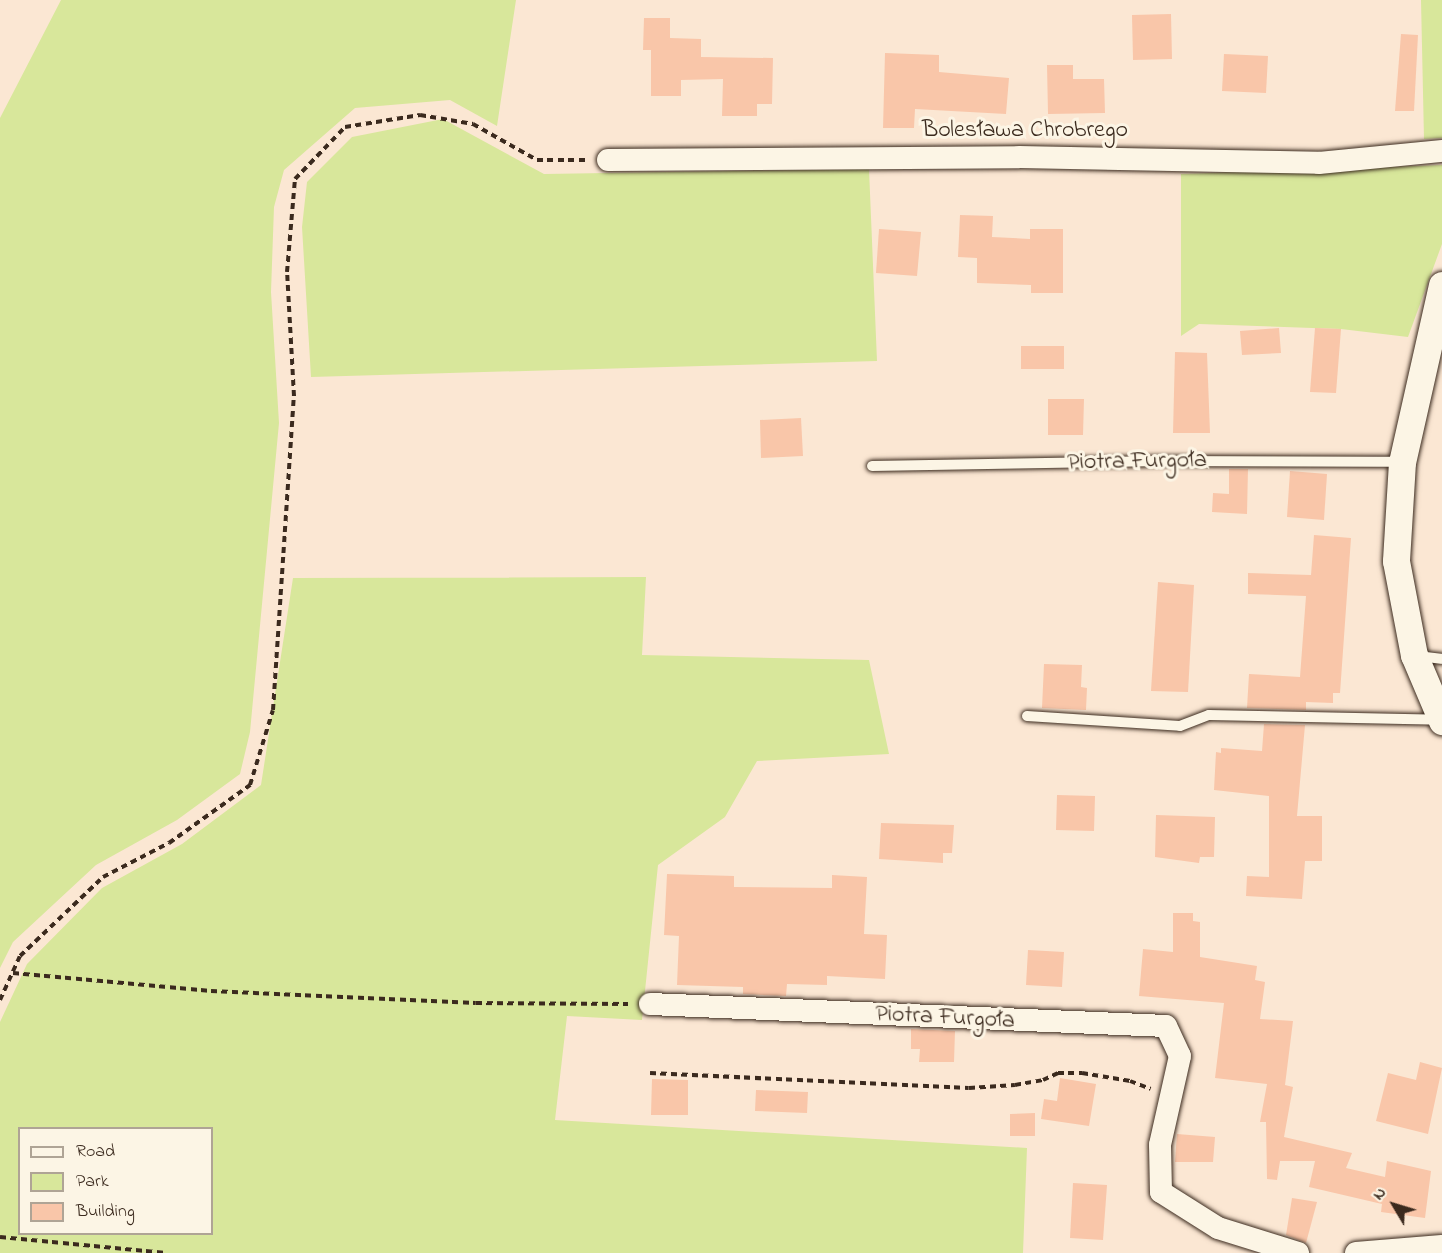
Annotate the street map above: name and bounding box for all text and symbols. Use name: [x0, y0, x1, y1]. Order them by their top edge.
street label: Bolesława Chrobrego: [922, 117, 1128, 145]
street label: Piotra Furgoła: [1067, 446, 1207, 478]
street label: Piotra Furgoła: [875, 1000, 1015, 1036]
legend: [18, 1127, 213, 1235]
text: Road: [76, 1139, 115, 1165]
text: Park: [76, 1169, 109, 1195]
north arrow: [1364, 1175, 1424, 1235]
text: N: [1367, 1182, 1393, 1206]
text: Building: [76, 1199, 135, 1225]

